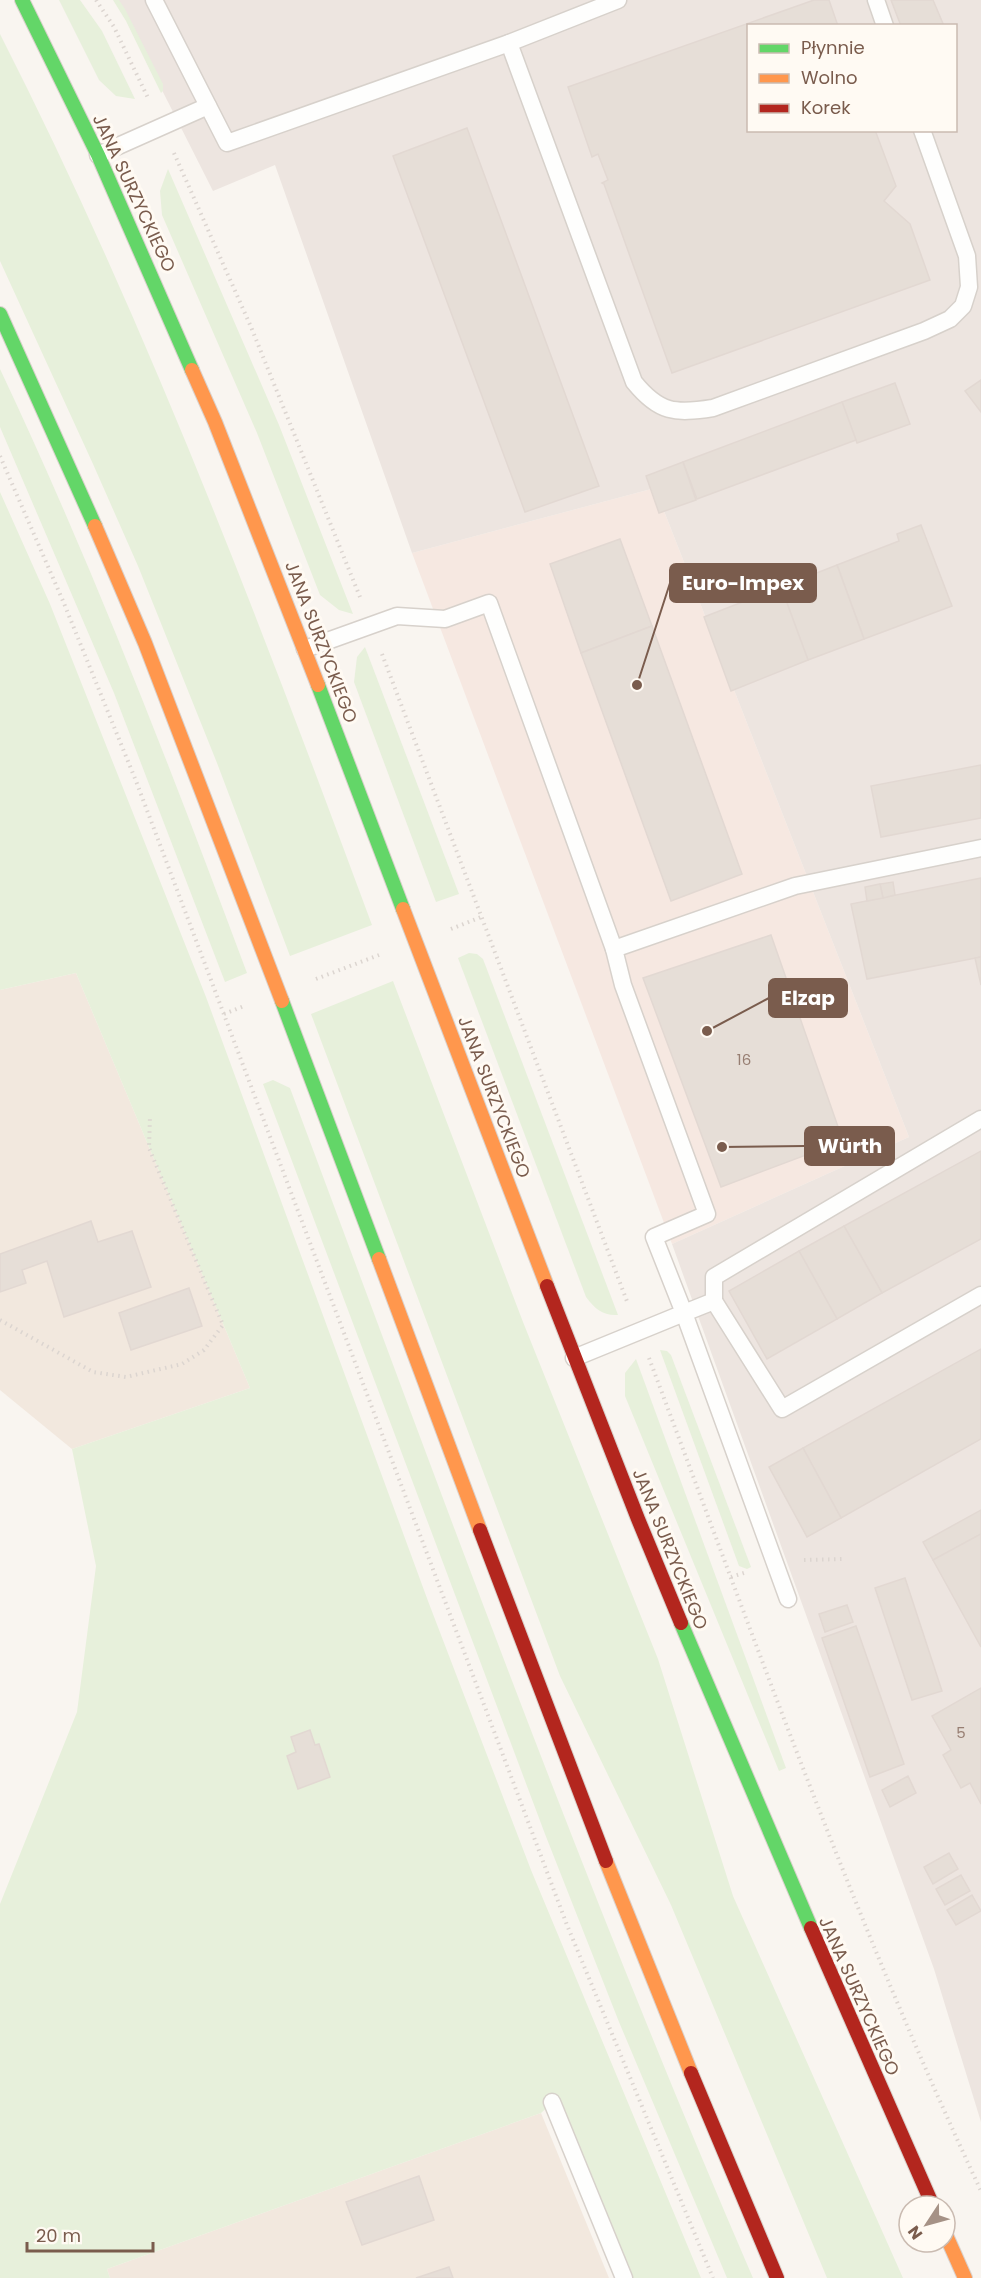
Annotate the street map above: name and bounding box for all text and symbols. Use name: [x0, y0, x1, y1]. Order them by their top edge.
legend: [747, 24, 957, 132]
text: Płynnie: [801, 35, 865, 60]
text: Wolno: [801, 65, 858, 90]
text: Korek: [801, 95, 851, 120]
street label: JANA SURZYCKIEGO: [87, 110, 182, 276]
street label: JANA SURZYCKIEGO: [279, 557, 364, 726]
callout: Euro-Impex: [670, 564, 816, 602]
text: Euro-Impex: [682, 569, 804, 597]
callout: Elzap: [769, 979, 847, 1017]
text: Elzap: [781, 984, 835, 1012]
street label: JANA SURZYCKIEGO: [452, 1012, 537, 1181]
house number: 16: [737, 1049, 751, 1070]
callout: Würth: [805, 1127, 894, 1165]
text: Würth: [818, 1132, 882, 1160]
street label: JANA SURZYCKIEGO: [627, 1465, 714, 1633]
house number: 5: [956, 1722, 966, 1743]
street label: JANA SURZYCKIEGO: [813, 1912, 906, 2079]
north arrow: [897, 2194, 957, 2254]
scale bar: [27, 2215, 153, 2253]
text: N: [902, 2221, 928, 2244]
text: 20 m: [36, 2223, 81, 2248]

